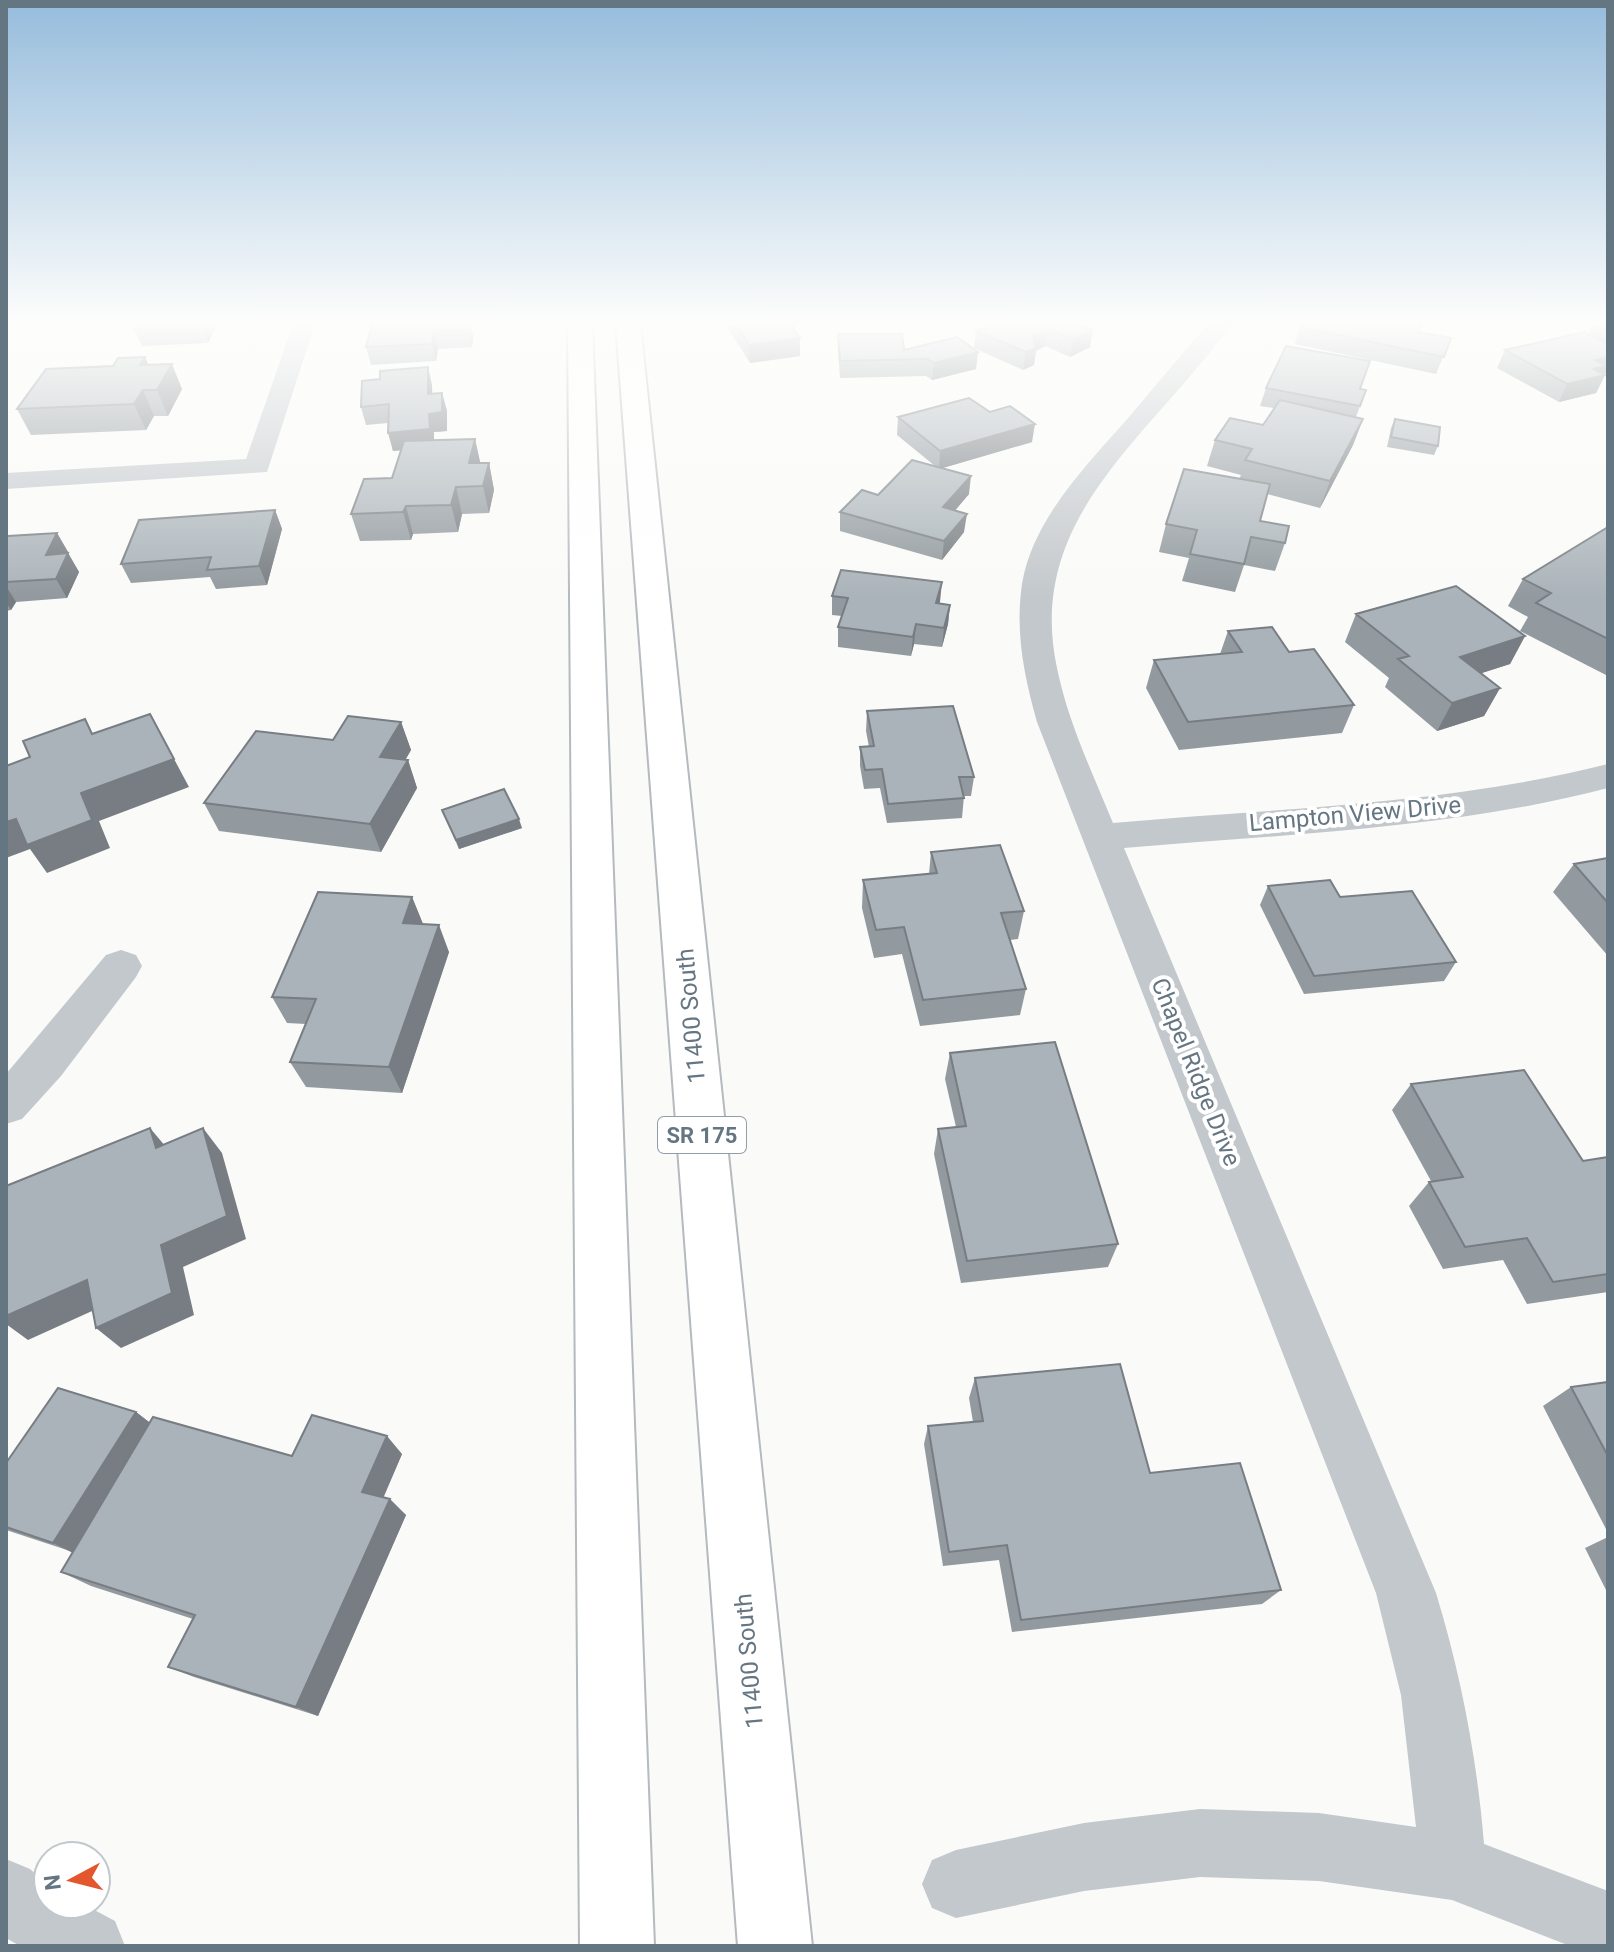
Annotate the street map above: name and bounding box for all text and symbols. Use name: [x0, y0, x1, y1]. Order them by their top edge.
street label: Lampton View Drive: [1248, 791, 1462, 837]
street label: 11400 South: [671, 947, 711, 1085]
street label: Chapel Ridge Drive: [1146, 974, 1246, 1170]
road number: SR 175: [658, 1117, 746, 1153]
street label: 11400 South: [729, 1592, 769, 1730]
north arrow: [32, 1840, 112, 1920]
text: N: [39, 1873, 66, 1892]

